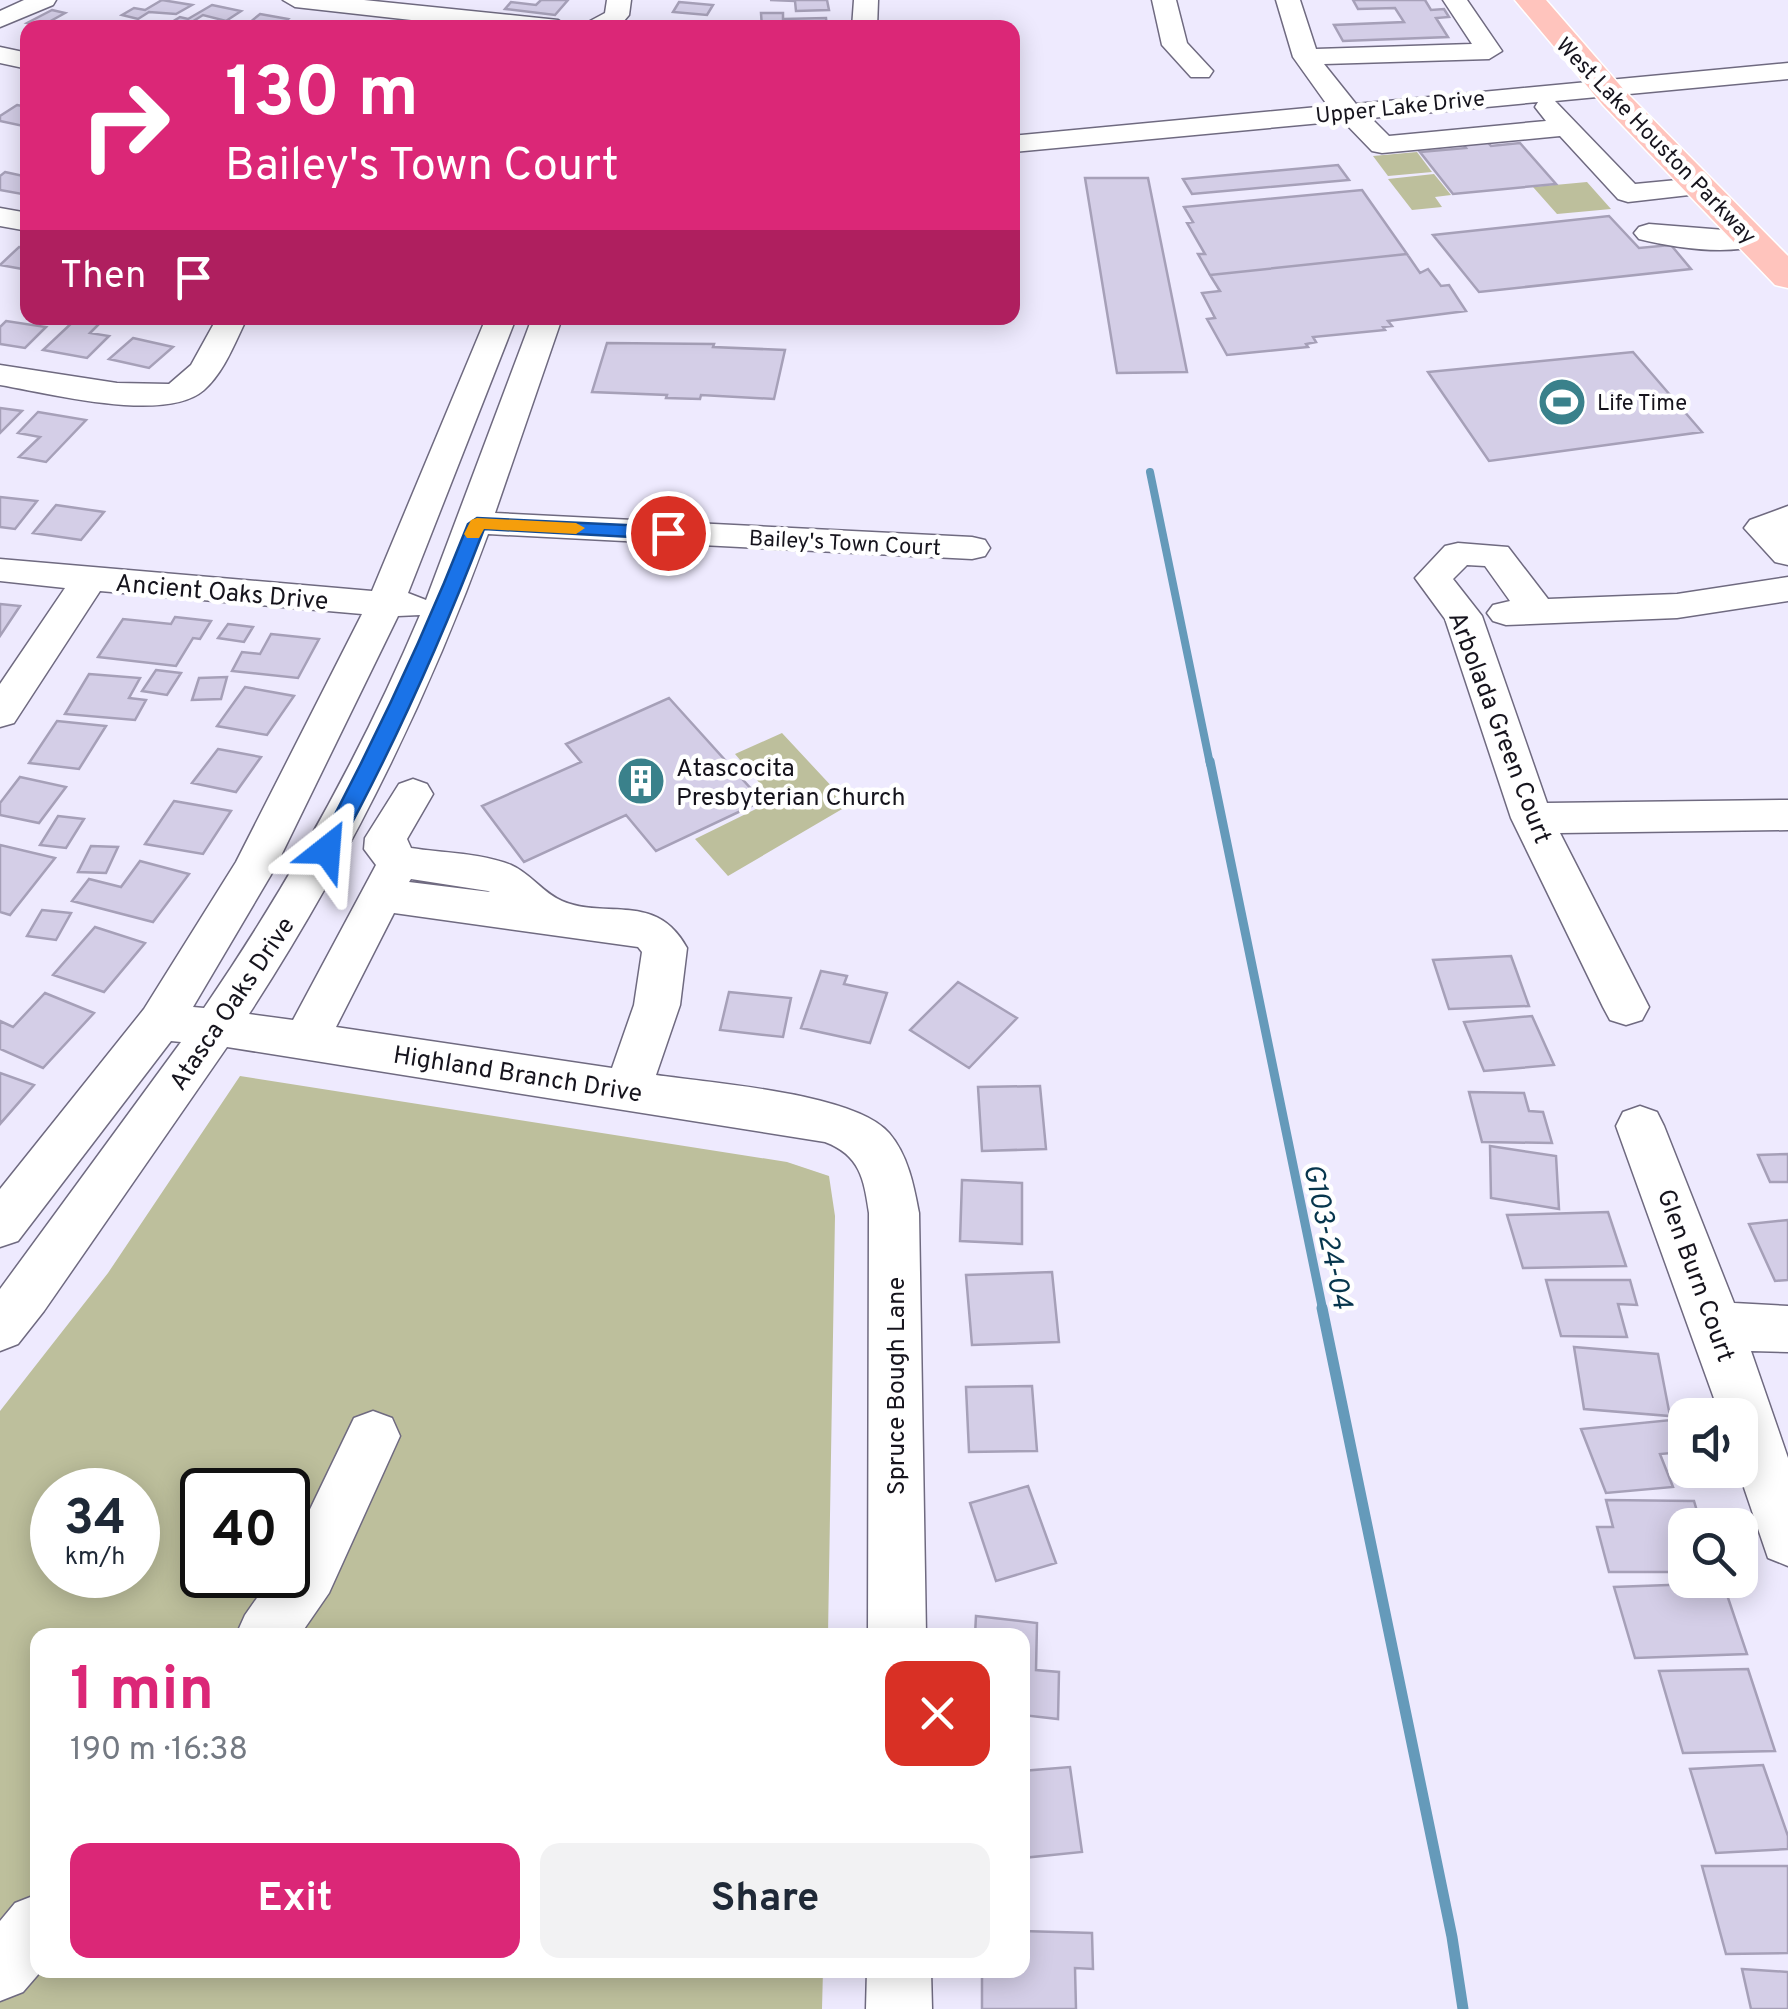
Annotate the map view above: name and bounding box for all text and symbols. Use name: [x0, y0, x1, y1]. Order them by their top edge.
street label: West Lake Houston Parkway: [1549, 33, 1761, 251]
text: 130 m: [225, 52, 419, 141]
icon: right: [60, 60, 190, 190]
street label: Upper Lake Drive: [1314, 86, 1486, 131]
text: Bailey's Town Court: [225, 139, 619, 196]
icon: arrive: [166, 250, 221, 305]
text: Then: [60, 253, 146, 302]
sports icon: Life Time: [1536, 376, 1588, 428]
place label: Life Time: [1597, 391, 1687, 418]
pin: [626, 491, 711, 576]
icon: arrive: [641, 506, 696, 561]
street label: Bailey's Town Court: [748, 526, 942, 563]
street label: Ancient Oaks Drive: [114, 569, 330, 619]
street label: Arbolada Green Court: [1439, 607, 1557, 849]
place label: Atascocita Presbyterian Church: [676, 754, 906, 815]
building icon: Atascocita Presbyterian Church: [615, 755, 667, 807]
position arrow: [275, 798, 379, 902]
street label: Atasca Oaks Drive: [164, 912, 303, 1097]
street label: Highland Branch Drive: [391, 1040, 644, 1111]
water label: G103-24-04: [1293, 1161, 1359, 1313]
street label: Glen Burn Court: [1648, 1185, 1740, 1367]
street label: Spruce Bough Lane: [882, 1277, 914, 1495]
map controls: [1668, 1398, 1758, 1598]
button: sound: [1668, 1398, 1758, 1488]
speed limit sign: 40: [180, 1468, 310, 1598]
text: 34: [64, 1489, 126, 1552]
button: search: [1668, 1508, 1758, 1598]
text: km/h: [65, 1542, 125, 1574]
text: 1 min: [70, 1655, 214, 1731]
button: close: [885, 1661, 990, 1766]
text: 190 m · 16:38: [70, 1731, 248, 1771]
button: Exit: [70, 1843, 520, 1958]
button: Share: [540, 1843, 990, 1958]

